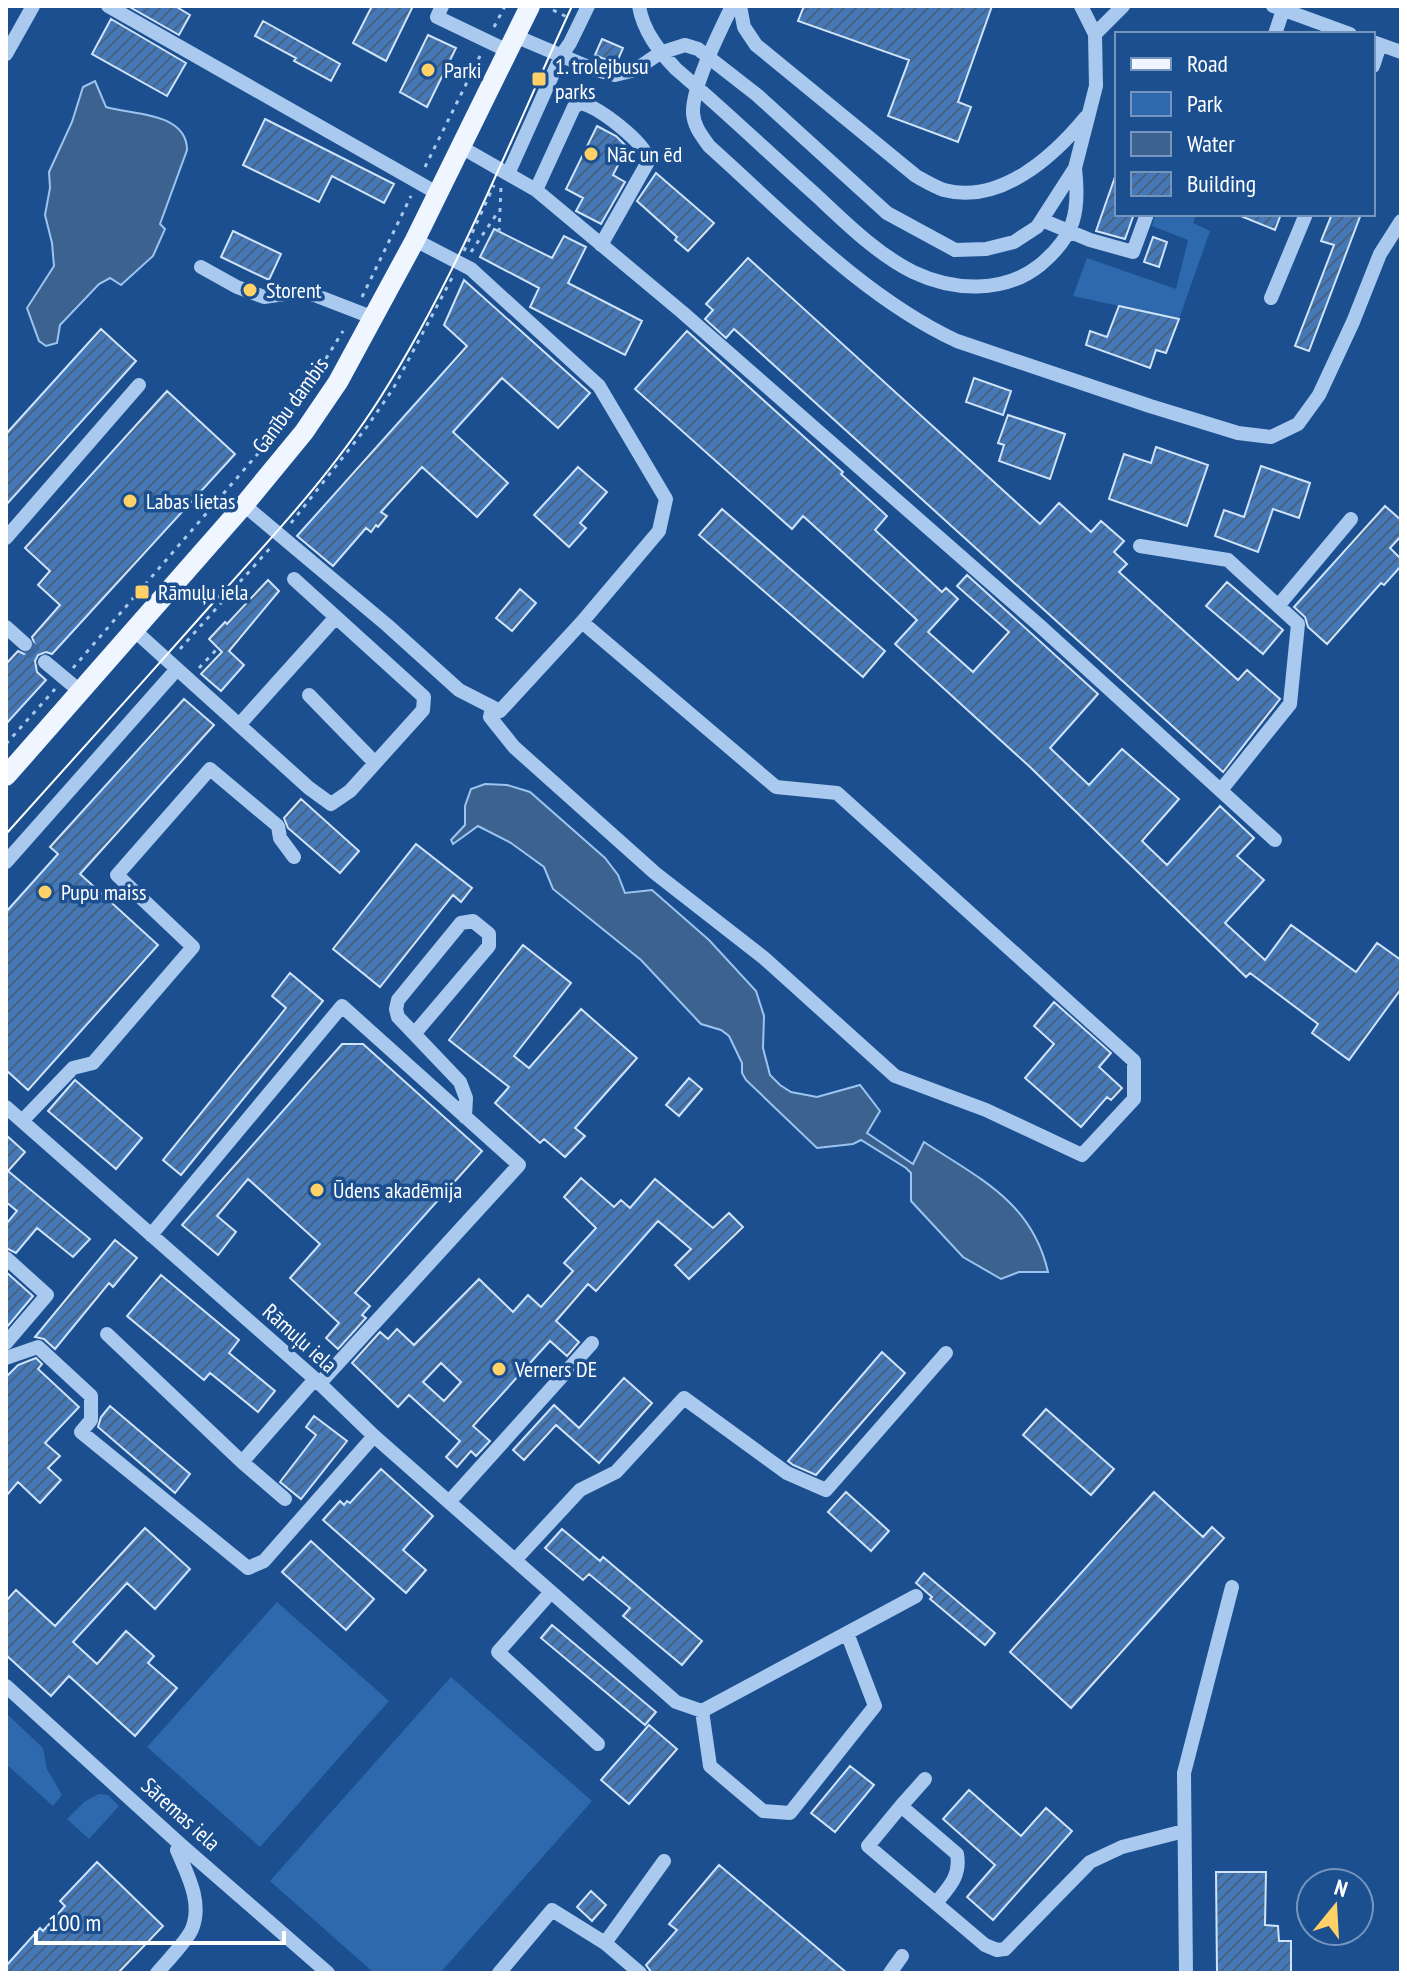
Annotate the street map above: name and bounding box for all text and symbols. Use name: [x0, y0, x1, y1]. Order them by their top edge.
legend: [1115, 32, 1375, 216]
text: Road: [1187, 48, 1228, 79]
place label: 1. trolejbusu parks: [555, 52, 649, 105]
place label: Parki: [444, 56, 481, 84]
marker: Parki: [419, 61, 437, 79]
marker: 1. trolejbusu parks: [530, 70, 548, 88]
text: Park: [1187, 88, 1223, 119]
text: Water: [1187, 128, 1235, 159]
place label: Nāc un ēd: [607, 140, 682, 168]
marker: Nāc un ēd: [582, 145, 600, 163]
text: Building: [1187, 168, 1256, 199]
place label: Storent: [266, 276, 322, 304]
marker: Storent: [241, 281, 259, 299]
street label: Ganību dambis: [246, 351, 334, 459]
place label: Labas lietas: [146, 487, 235, 515]
marker: Labas lietas: [121, 492, 139, 510]
place label: Rāmuļu iela: [158, 578, 248, 606]
marker: Rāmuļu iela: [133, 583, 151, 601]
place label: Pupu maiss: [61, 878, 146, 906]
marker: Pupu maiss: [36, 883, 54, 901]
place label: Ūdens akadēmija: [333, 1176, 462, 1204]
marker: Ūdens akadēmija: [308, 1181, 326, 1199]
street label: Rāmuļu iela: [257, 1297, 343, 1379]
place label: Verners DE: [514, 1355, 597, 1383]
marker: Verners DE: [490, 1360, 508, 1378]
street label: Sāremas iela: [136, 1771, 226, 1857]
north arrow: [1295, 1867, 1375, 1947]
text: N: [1331, 1873, 1351, 1903]
scale bar: [36, 1895, 284, 1945]
text: 100 m: [48, 1907, 101, 1938]

